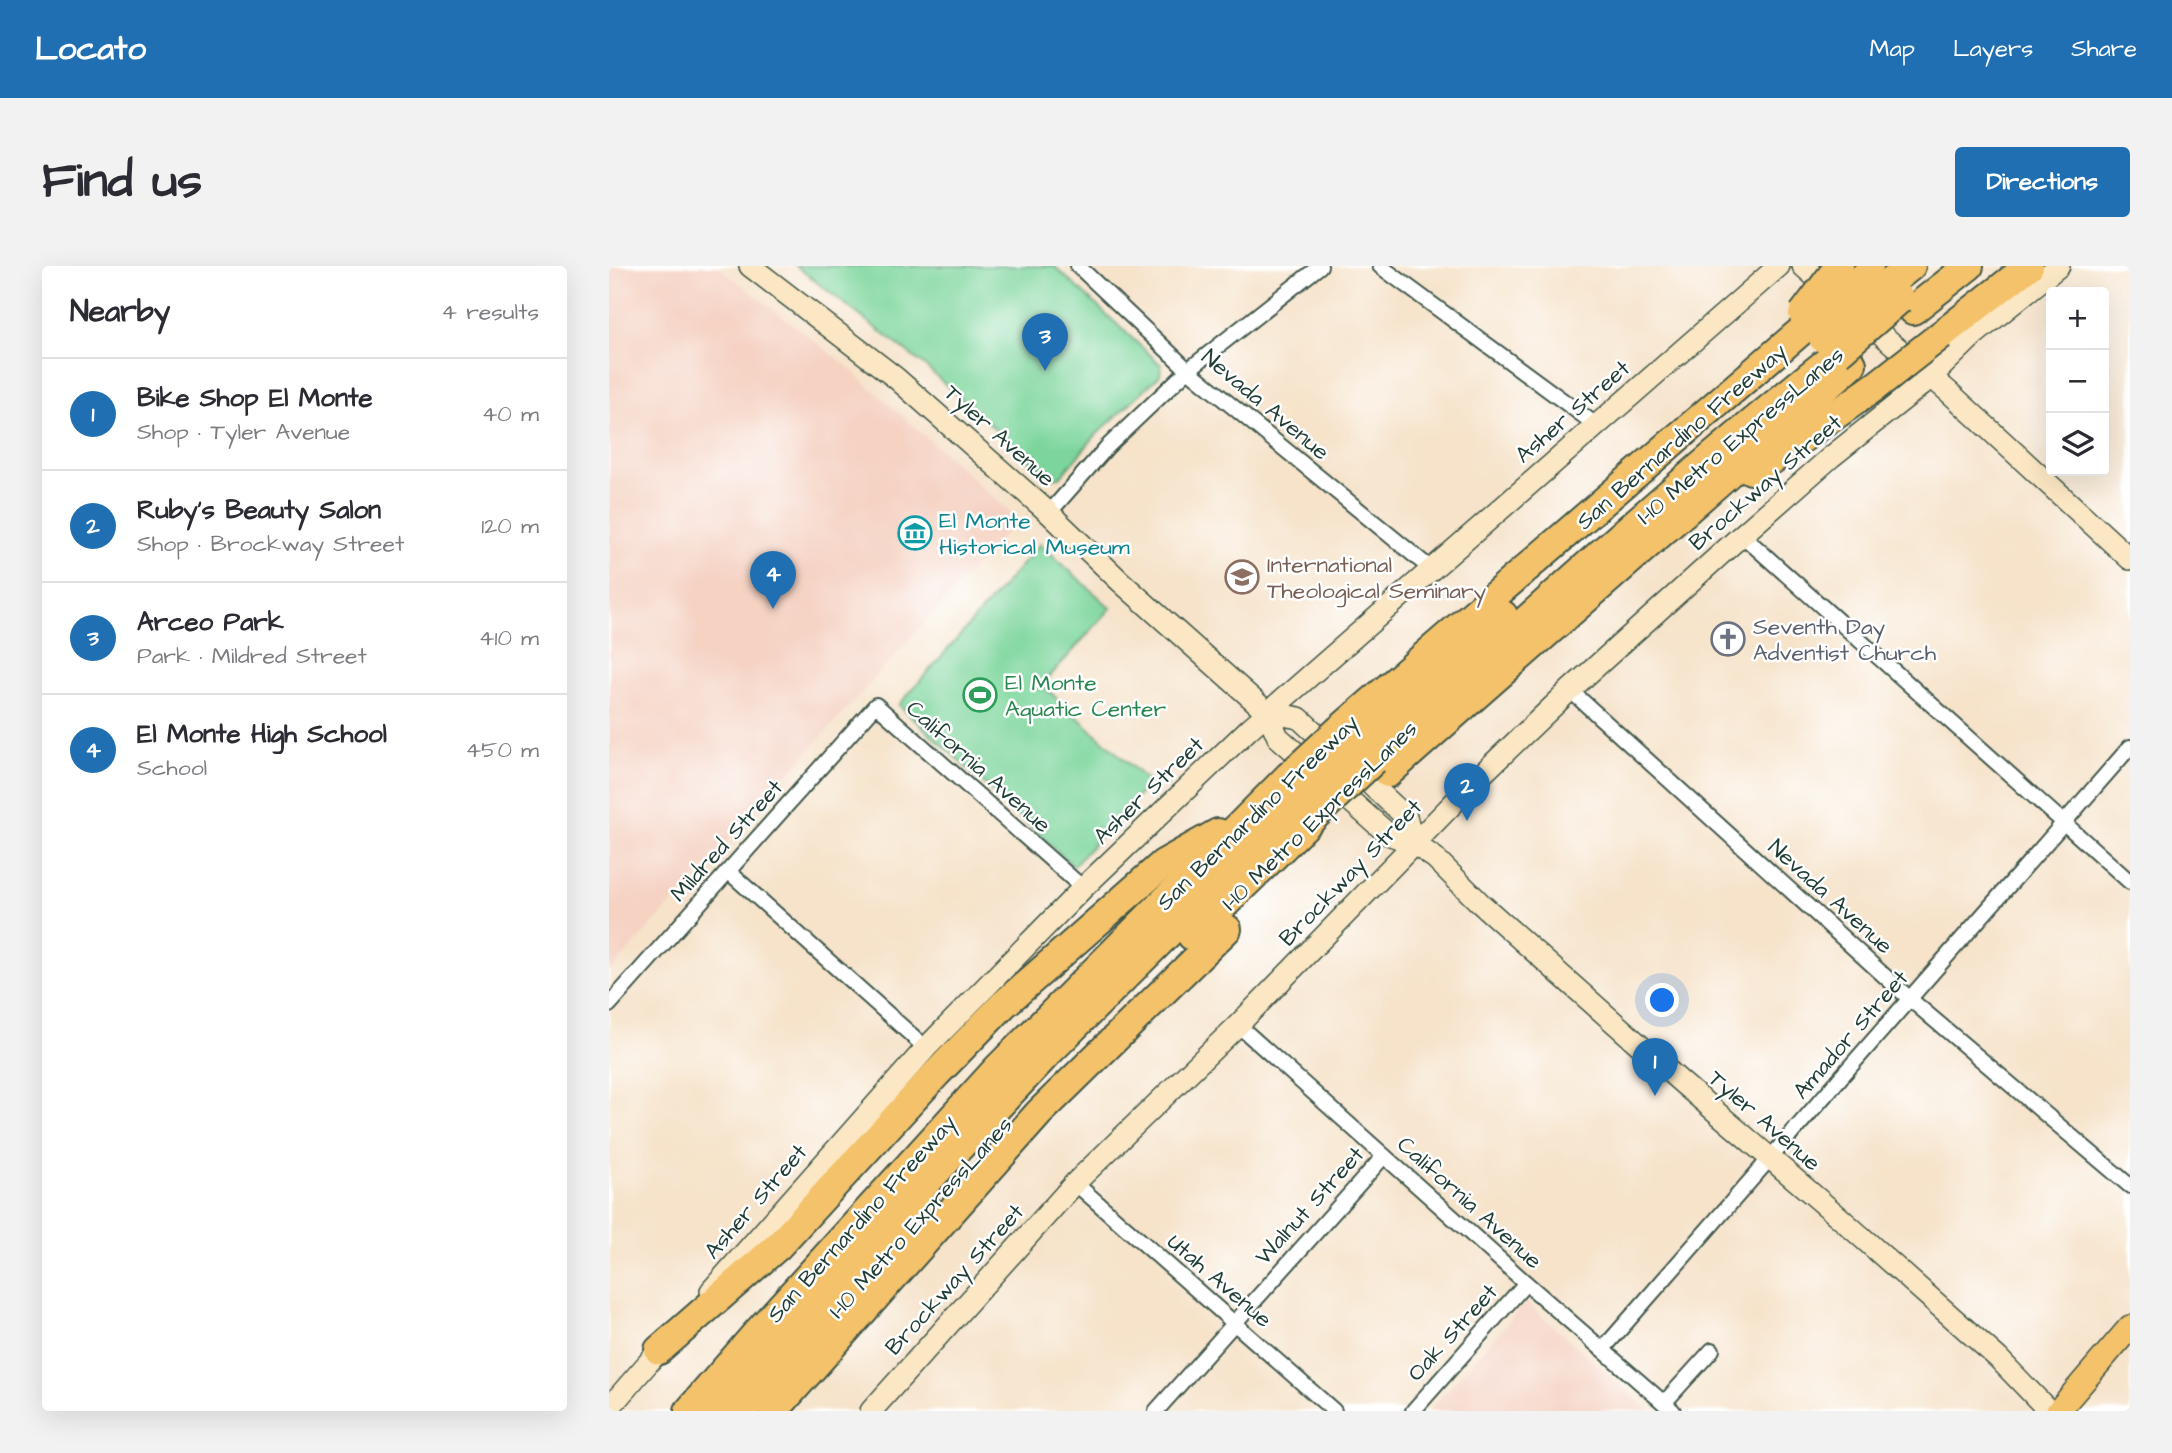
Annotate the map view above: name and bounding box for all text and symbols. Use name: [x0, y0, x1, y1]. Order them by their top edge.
text: Locato: [35, 26, 146, 72]
text: Map: [1870, 32, 1915, 66]
text: Layers: [1953, 32, 2033, 66]
text: Share: [2071, 32, 2137, 66]
button: Directions: [1955, 147, 2130, 217]
text: Find us: [42, 148, 202, 216]
map controls: [2046, 287, 2109, 476]
button: +: [2046, 287, 2109, 350]
text: Nearby: [70, 291, 170, 333]
text: 4 results: [441, 296, 539, 328]
pin: 3: [1022, 313, 1068, 371]
street label: San Bernardino Freeway: [1569, 336, 1795, 538]
street label: I-10 Metro ExpressLanes: [1630, 339, 1851, 532]
street label: Nevada Avenue: [1195, 342, 1336, 468]
button: −: [2046, 350, 2109, 413]
street label: Asher Street: [1508, 352, 1638, 471]
street label: Tyler Avenue: [936, 377, 1062, 495]
text: Bike Shop El Monte: [137, 380, 373, 416]
text: 1: [92, 398, 94, 430]
text: 40 m: [482, 398, 539, 430]
street label: Brockway Street: [1682, 407, 1850, 559]
button: layers: [2046, 413, 2109, 476]
text: Shop · Tyler Avenue: [137, 416, 350, 448]
text: Ruby's Beauty Salon: [137, 492, 381, 528]
place label: El Monte Historical Museum: [939, 505, 1130, 563]
text: 2: [86, 510, 100, 542]
text: 120 m: [481, 510, 539, 542]
museum icon: El Monte Historical Museum: [896, 514, 934, 552]
text: Shop · Brockway Street: [137, 528, 404, 560]
place label: International Theological Seminary: [1267, 549, 1487, 608]
pin: 4: [750, 551, 796, 609]
school or university icon: International Theological Seminary: [1223, 558, 1261, 596]
text: Arceo Park: [137, 604, 284, 640]
place label: Seventh Day Adventist Church: [1753, 611, 1937, 669]
church icon: Seventh Day Adventist Church: [1709, 620, 1747, 658]
text: 3: [87, 622, 99, 654]
text: 410 m: [479, 622, 539, 654]
text: Park · Mildred Street: [137, 640, 367, 672]
place label: El Monte Aquatic Center: [1005, 667, 1166, 725]
sports icon: El Monte Aquatic Center: [961, 676, 999, 714]
street label: California Avenue: [899, 693, 1058, 841]
street label: San Bernardino Freeway: [1149, 707, 1367, 919]
street label: I-10 Metro ExpressLanes: [1215, 713, 1425, 918]
text: El Monte High School: [137, 716, 387, 752]
street label: Asher Street: [1086, 729, 1212, 852]
text: 4: [85, 734, 101, 766]
text: 450 m: [465, 734, 539, 766]
text: School: [137, 752, 207, 784]
pin: 2: [1444, 763, 1490, 821]
street label: Mildred Street: [663, 772, 791, 909]
street label: Brockway Street: [1272, 791, 1431, 954]
street label: Nevada Avenue: [1761, 832, 1900, 961]
street label: Amador Street: [1786, 963, 1916, 1106]
your location: [1645, 983, 1679, 1017]
pin: 1: [1632, 1038, 1678, 1096]
street label: Tyler Avenue: [1700, 1063, 1828, 1179]
street label: San Bernardino Freeway: [760, 1107, 965, 1330]
street label: I-10 Metro ExpressLanes: [821, 1110, 1020, 1326]
street label: California Avenue: [1390, 1129, 1549, 1277]
street label: Asher Street: [697, 1137, 815, 1266]
street label: Walnut Street: [1248, 1139, 1372, 1272]
street label: Brockway Street: [878, 1196, 1033, 1363]
street label: Utah Avenue: [1160, 1226, 1279, 1335]
street label: Oak Street: [1400, 1276, 1506, 1388]

